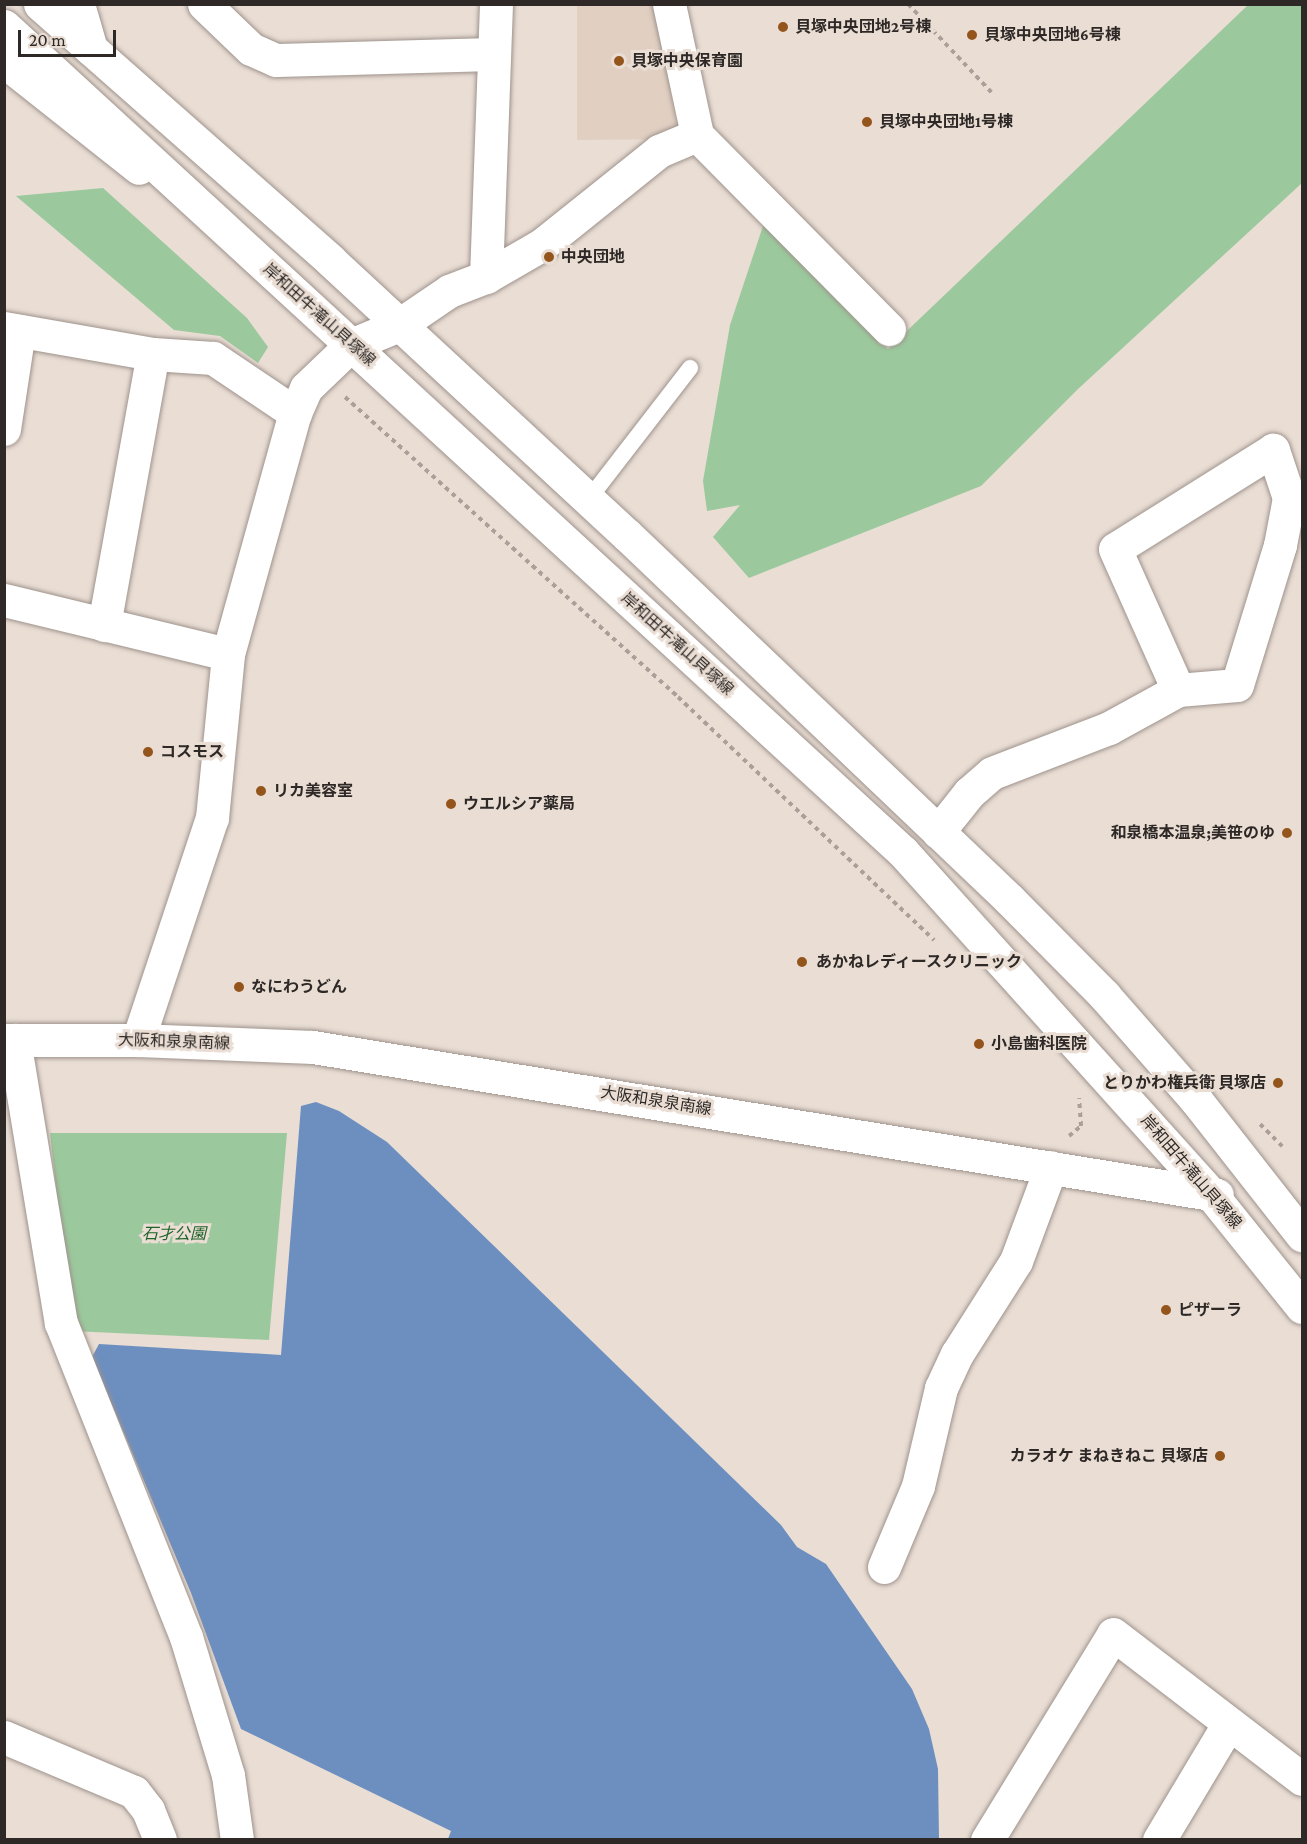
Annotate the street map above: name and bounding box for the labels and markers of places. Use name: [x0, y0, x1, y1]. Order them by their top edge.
place label: 貝塚中央団地2号棟: [795, 17, 931, 37]
marker: 貝塚中央団地2号棟: [776, 20, 790, 34]
place label: 貝塚中央団地6号棟: [984, 25, 1121, 45]
marker: 貝塚中央団地6号棟: [965, 28, 979, 42]
place label: 貝塚中央保育園: [631, 51, 743, 71]
marker: 貝塚中央保育園: [612, 54, 626, 68]
place label: 貝塚中央団地1号棟: [879, 112, 1013, 132]
marker: 貝塚中央団地1号棟: [860, 115, 874, 129]
place label: 中央団地: [561, 247, 625, 267]
marker: 中央団地: [542, 250, 556, 264]
place label: コスモス: [160, 742, 224, 762]
marker: コスモス: [141, 745, 155, 759]
place label: リカ美容室: [273, 781, 353, 801]
marker: リカ美容室: [254, 784, 268, 798]
place label: ウエルシア薬局: [463, 794, 575, 814]
marker: ウエルシア薬局: [444, 797, 458, 811]
place label: 和泉橋本温泉;美笹のゆ: [1111, 823, 1275, 843]
marker: 和泉橋本温泉;美笹のゆ: [1280, 826, 1294, 840]
place label: あかねレディースクリニック: [816, 952, 1024, 972]
marker: あかねレディースクリニック: [793, 953, 811, 971]
place label: なにわうどん: [251, 977, 347, 997]
marker: なにわうどん: [232, 980, 246, 994]
place label: 小島歯科医院: [991, 1034, 1087, 1054]
marker: 小島歯科医院: [972, 1037, 986, 1051]
place label: とりかわ権兵衛 貝塚店: [1103, 1073, 1266, 1093]
marker: とりかわ権兵衛 貝塚店: [1271, 1076, 1285, 1090]
place label: ピザーラ: [1178, 1300, 1242, 1320]
marker: ピザーラ: [1159, 1303, 1173, 1317]
place label: カラオケ まねきねこ 貝塚店: [1010, 1446, 1208, 1466]
marker: カラオケ まねきねこ 貝塚店: [1213, 1449, 1227, 1463]

